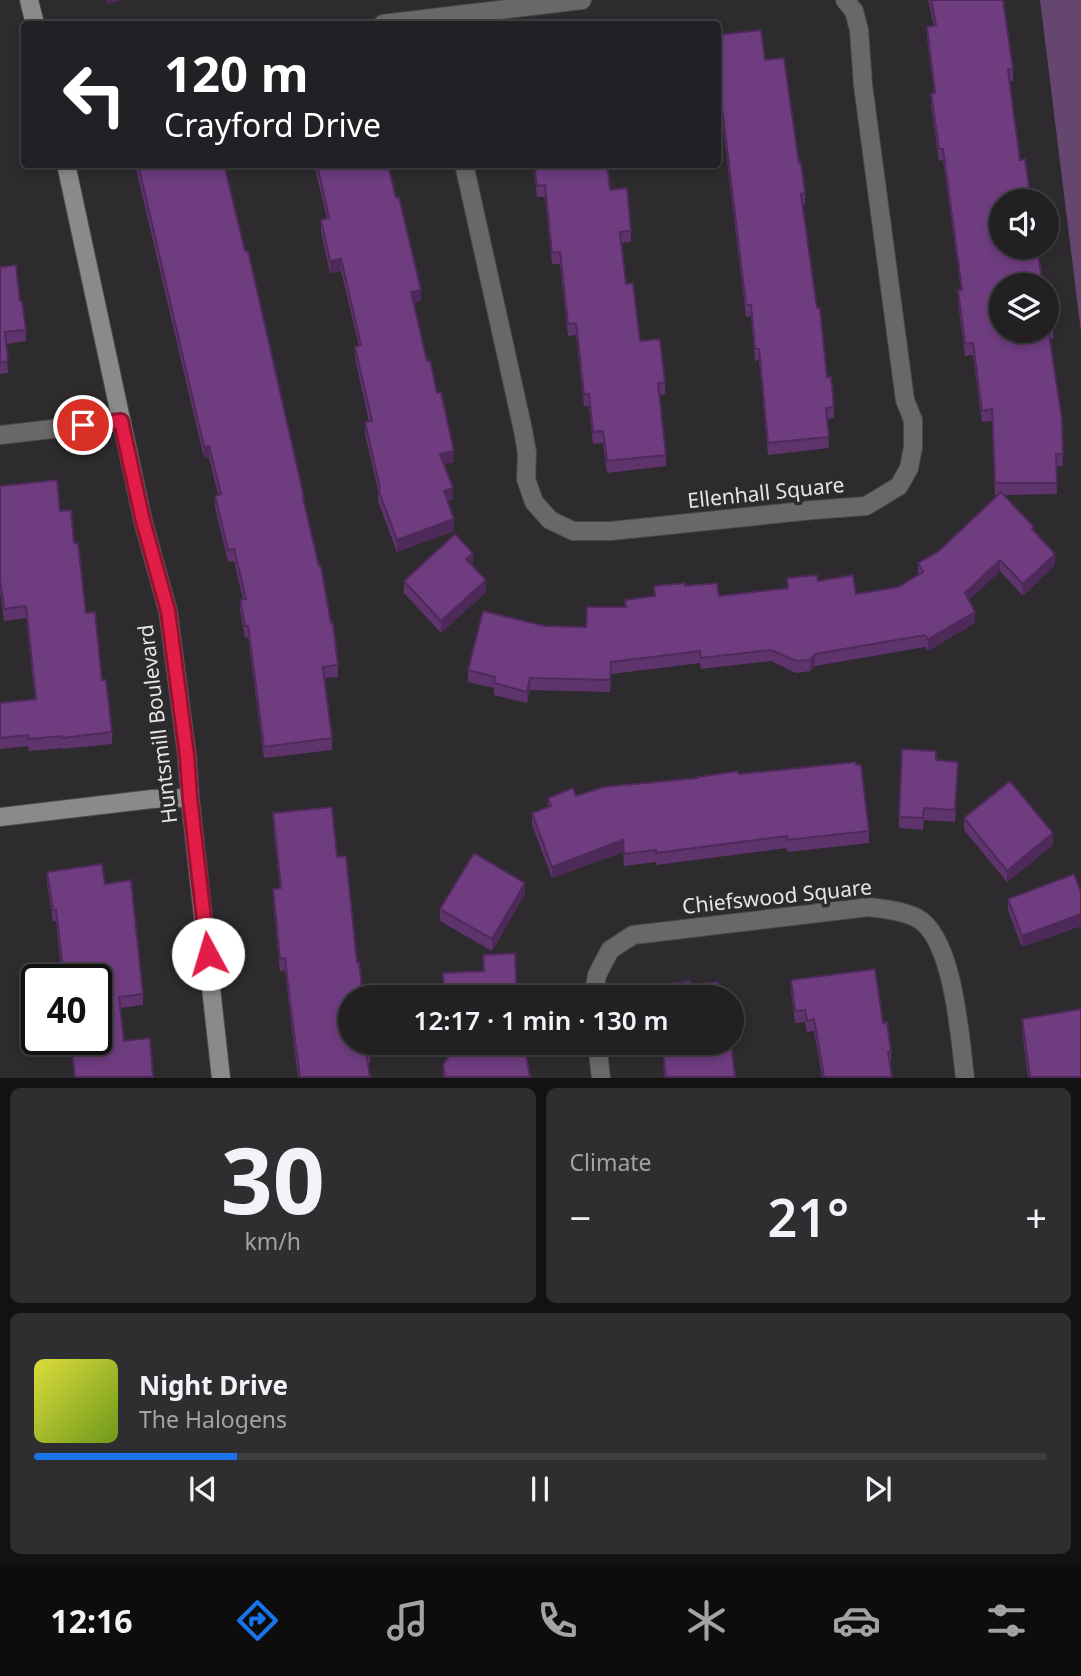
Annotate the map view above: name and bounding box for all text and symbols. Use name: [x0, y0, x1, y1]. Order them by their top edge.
text: 120 m: [164, 40, 309, 106]
icon: left: [49, 49, 140, 140]
text: Crayford Drive: [164, 103, 381, 146]
map controls: [989, 189, 1059, 343]
button: sound: [989, 189, 1059, 259]
button: layers: [989, 273, 1059, 343]
pin: [53, 395, 113, 455]
icon: arrive: [64, 406, 102, 444]
street label: Ellenhall Square: [686, 470, 846, 514]
street label: Huntsmill Boulevard: [131, 623, 183, 825]
street label: Chiefswood Square: [681, 872, 873, 920]
position arrow: [171, 917, 245, 991]
speed limit sign: 40: [21, 964, 112, 1055]
text: 12:17 · 1 min · 130 m: [414, 1002, 668, 1038]
text: 30: [221, 1117, 325, 1241]
text: Climate: [570, 1146, 652, 1178]
text: 21°: [767, 1181, 849, 1252]
text: −: [570, 1191, 591, 1243]
text: +: [1025, 1191, 1047, 1243]
text: km/h: [244, 1225, 301, 1257]
text: Night Drive: [139, 1367, 288, 1403]
text: The Halogens: [139, 1403, 287, 1435]
icon: previous: [184, 1470, 222, 1508]
icon: pause: [521, 1470, 559, 1508]
icon: next: [859, 1470, 897, 1508]
icon: directions: [233, 1596, 282, 1645]
icon: music: [383, 1596, 432, 1645]
icon: phone: [533, 1596, 582, 1645]
icon: climate: [682, 1596, 731, 1645]
icon: car: [832, 1596, 881, 1645]
icon: filters: [982, 1596, 1031, 1645]
text: 12:16: [50, 1599, 133, 1642]

